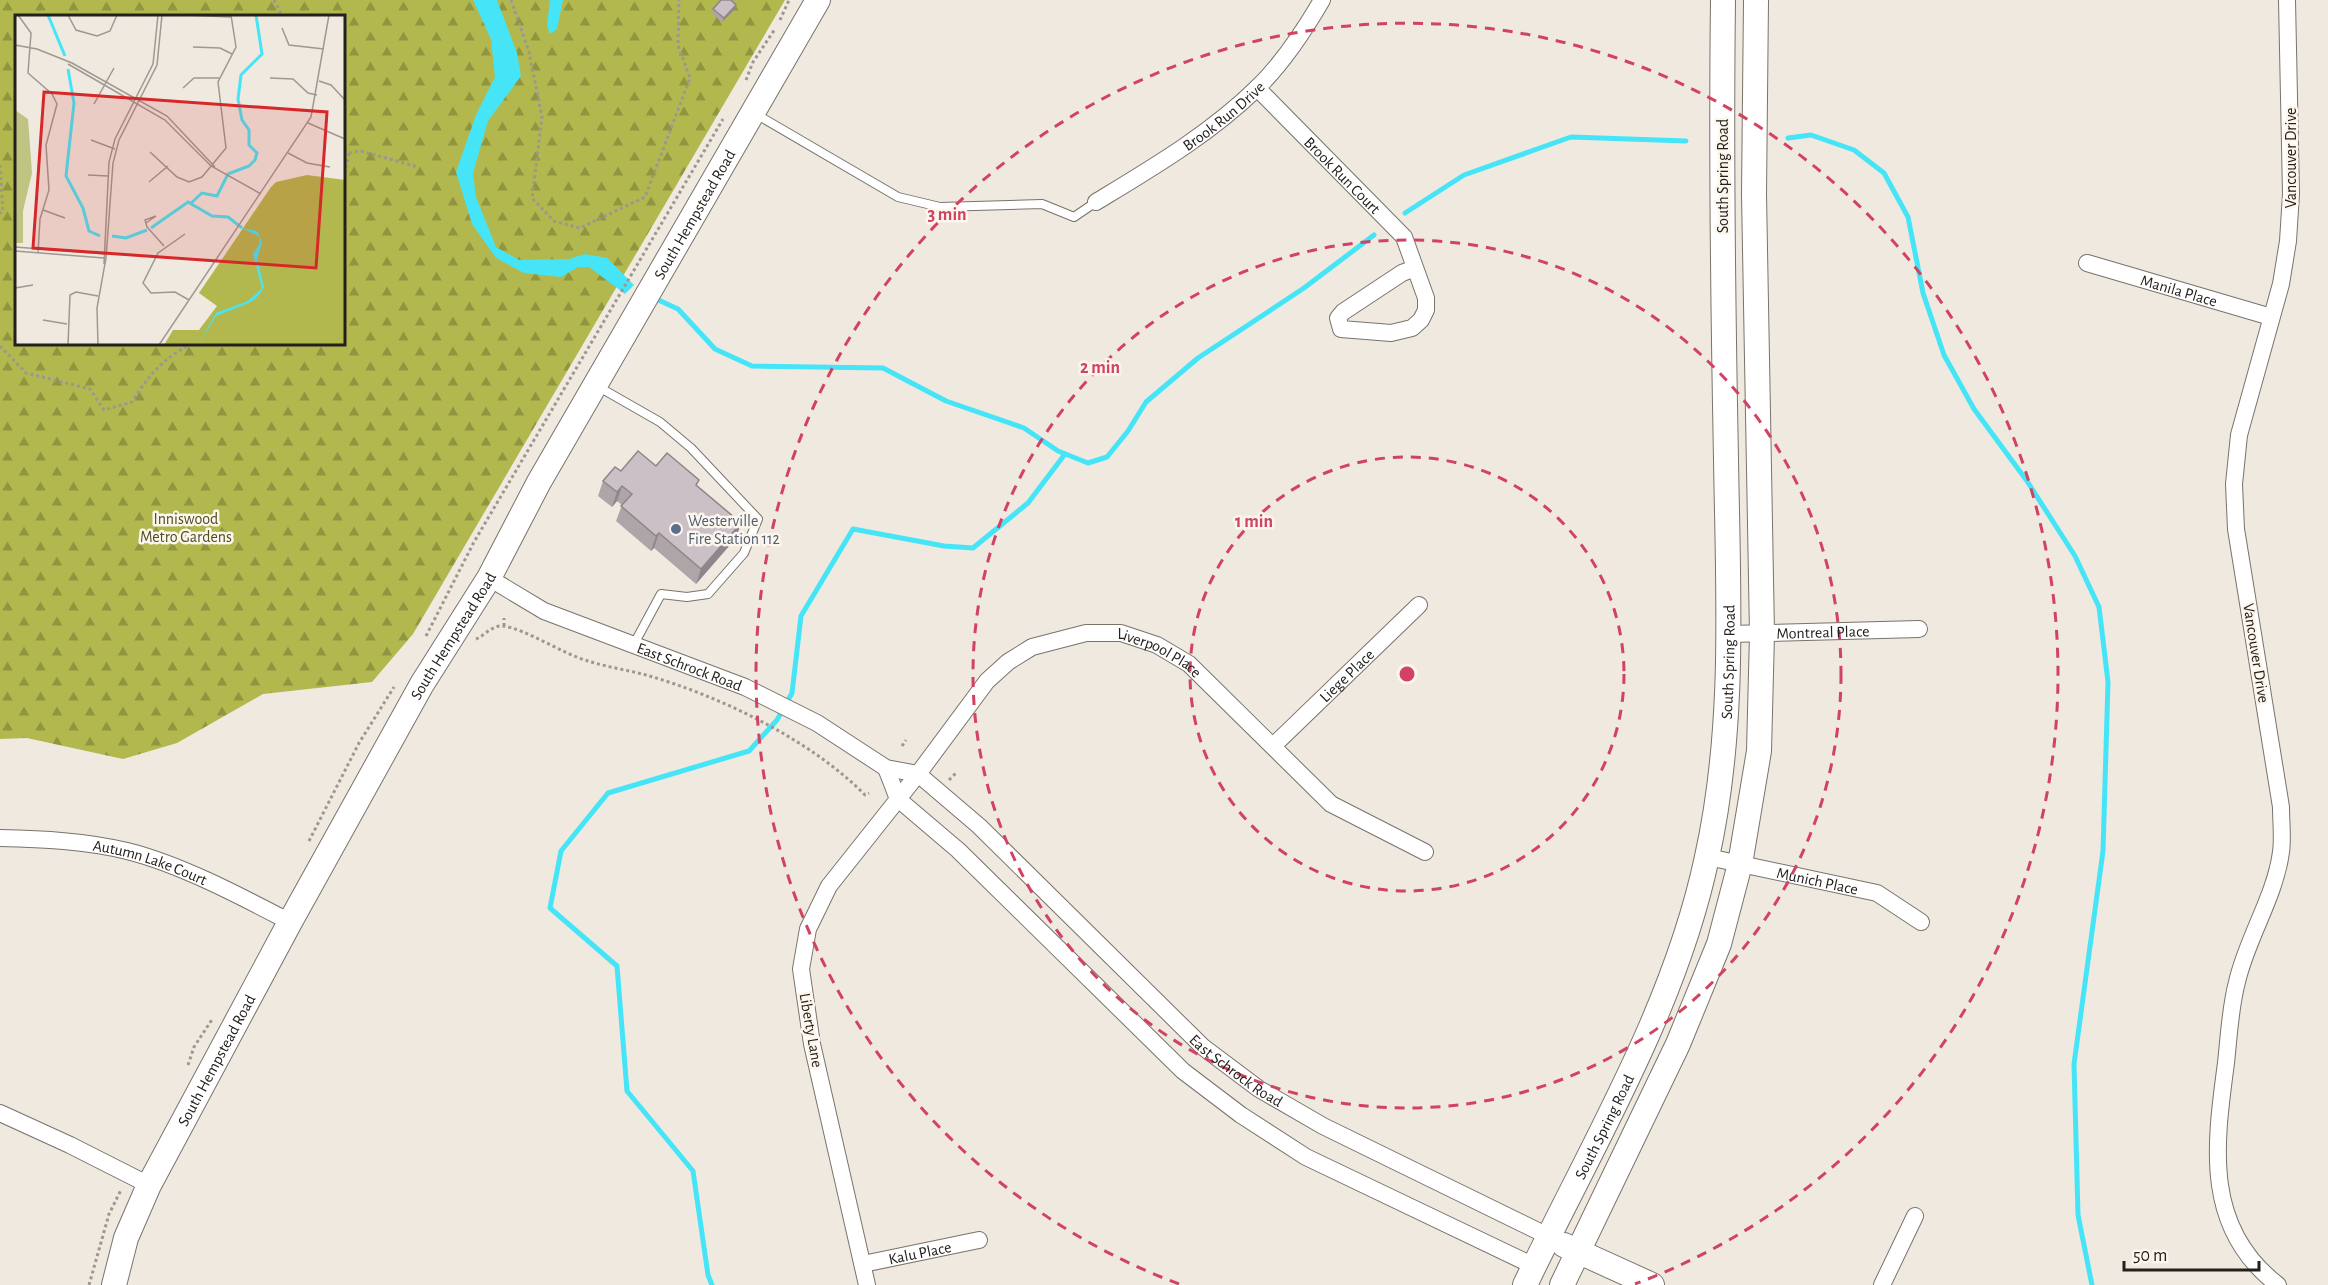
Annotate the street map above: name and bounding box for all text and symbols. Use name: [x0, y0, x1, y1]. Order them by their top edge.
inset map: [15, 15, 345, 345]
street label: Brook Run Drive: [1180, 79, 1268, 154]
street label: Vancouver Drive: [2283, 108, 2299, 208]
street label: South Spring Road: [1715, 119, 1731, 233]
street label: Brook Run Court: [1301, 134, 1383, 217]
street label: South Hempstead Road: [651, 147, 739, 282]
text: 3 min: [927, 206, 967, 224]
street label: Manila Place: [2139, 272, 2219, 310]
text: 2 min: [1080, 359, 1120, 377]
park label: Inniswood Metro Gardens: [140, 511, 232, 545]
place label: Westerville Fire Station 112: [688, 513, 780, 547]
text: 1 min: [1235, 513, 1273, 531]
marker: Westerville Fire Station 112: [669, 522, 683, 536]
street label: South Hempstead Road: [408, 570, 499, 703]
street label: Vancouver Drive: [2240, 602, 2272, 704]
street label: South Spring Road: [1719, 605, 1738, 720]
street label: Montreal Place: [1776, 623, 1870, 642]
street label: Liverpool Place: [1118, 626, 1204, 681]
street label: East Schrock Road: [635, 640, 744, 694]
street label: Liege Place: [1317, 646, 1377, 706]
centre of rings: [1397, 664, 1417, 684]
street label: Autumn Lake Court: [92, 838, 209, 888]
street label: Munich Place: [1775, 865, 1860, 898]
street label: South Hempstead Road: [175, 992, 259, 1129]
street label: Liberty Lane: [796, 992, 825, 1069]
street label: East Schrock Road: [1186, 1032, 1285, 1110]
street label: South Spring Road: [1572, 1072, 1637, 1182]
scale bar: [2124, 1234, 2259, 1272]
street label: Kalu Place: [887, 1239, 953, 1268]
text: 50 m: [2133, 1247, 2167, 1265]

